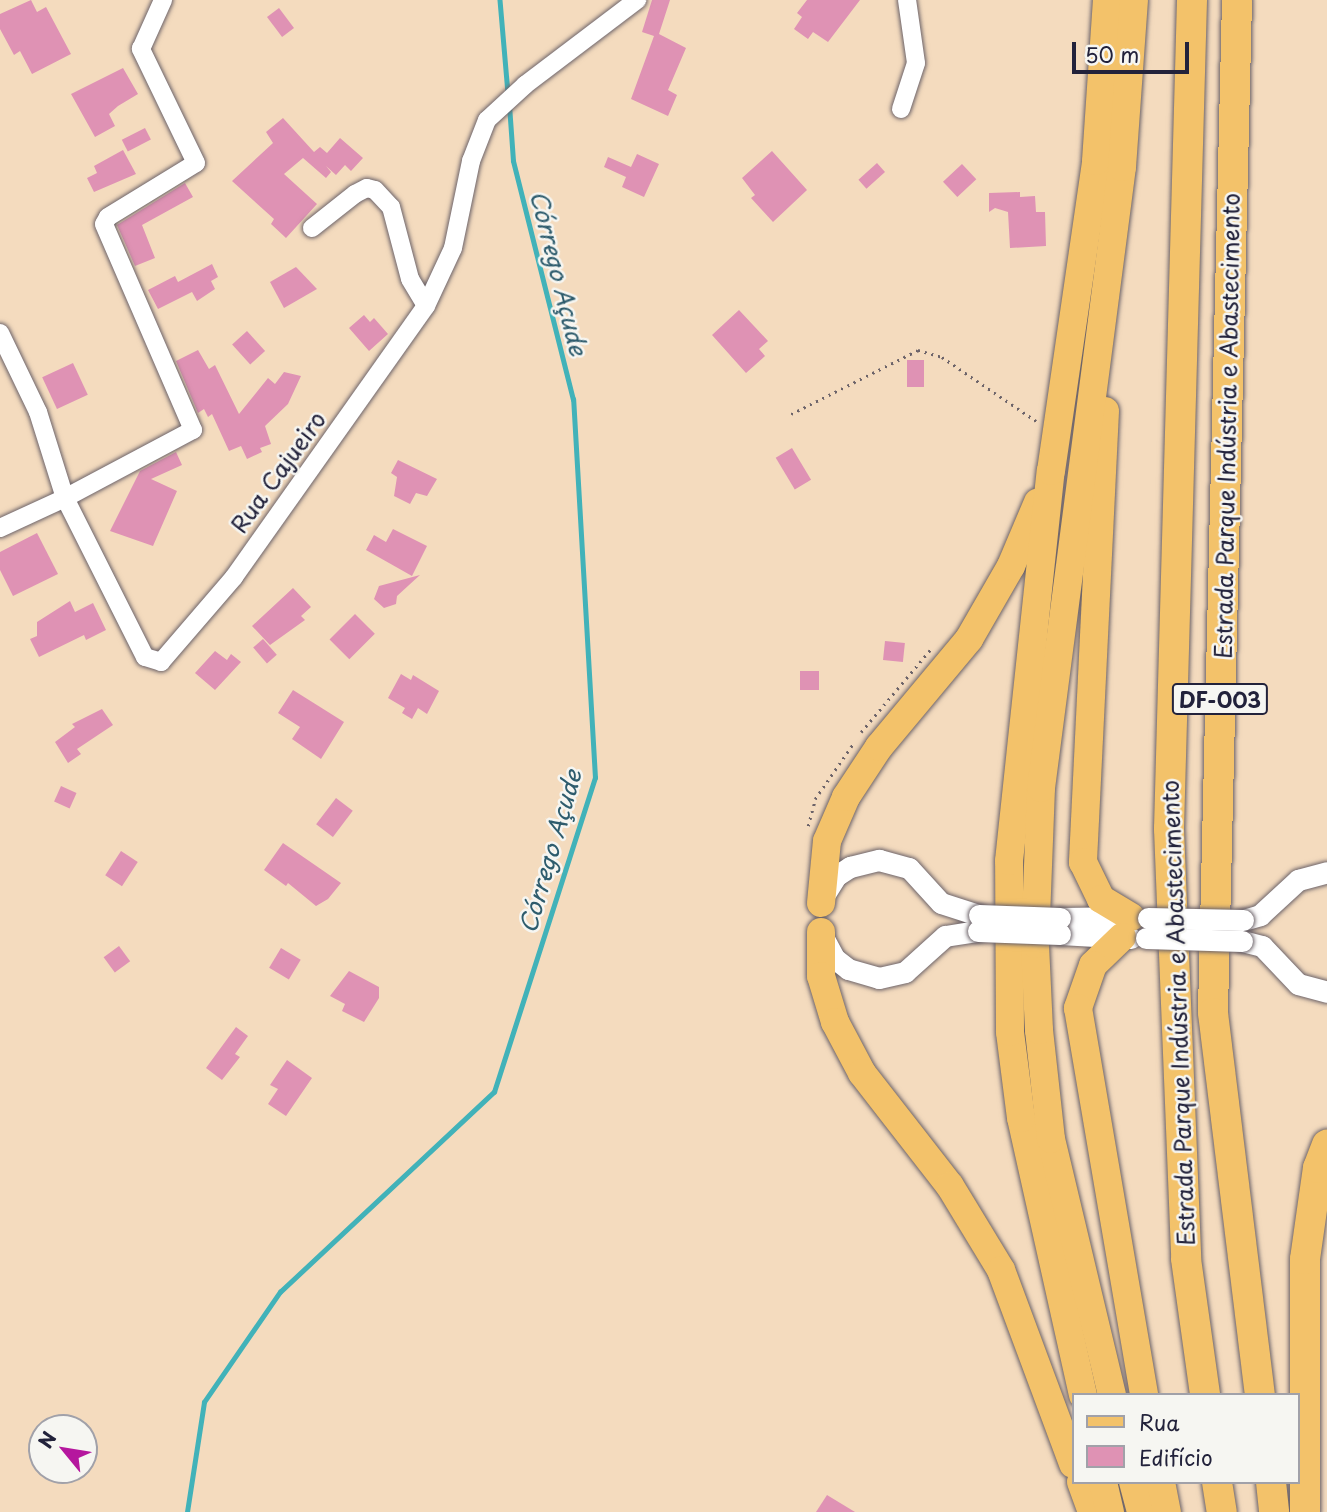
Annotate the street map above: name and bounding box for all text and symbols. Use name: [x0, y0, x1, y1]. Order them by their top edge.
scale bar: [1075, 28, 1192, 72]
text: 50 m: [1085, 38, 1139, 70]
water label: Córrego Açude: [524, 187, 594, 359]
street label: Estrada Parque Indústria e Abastecimento: [1209, 193, 1245, 659]
street label: Rua Cajueiro: [225, 406, 331, 538]
road number: DF-003: [1171, 682, 1269, 716]
water label: Córrego Açude: [513, 765, 587, 937]
street label: Estrada Parque Indústria e Abastecimento: [1156, 780, 1200, 1246]
legend: [1072, 1393, 1299, 1484]
text: Rua: [1139, 1406, 1179, 1438]
north arrow: [28, 1414, 98, 1484]
text: N: [31, 1426, 62, 1453]
text: Edifício: [1139, 1441, 1213, 1473]

